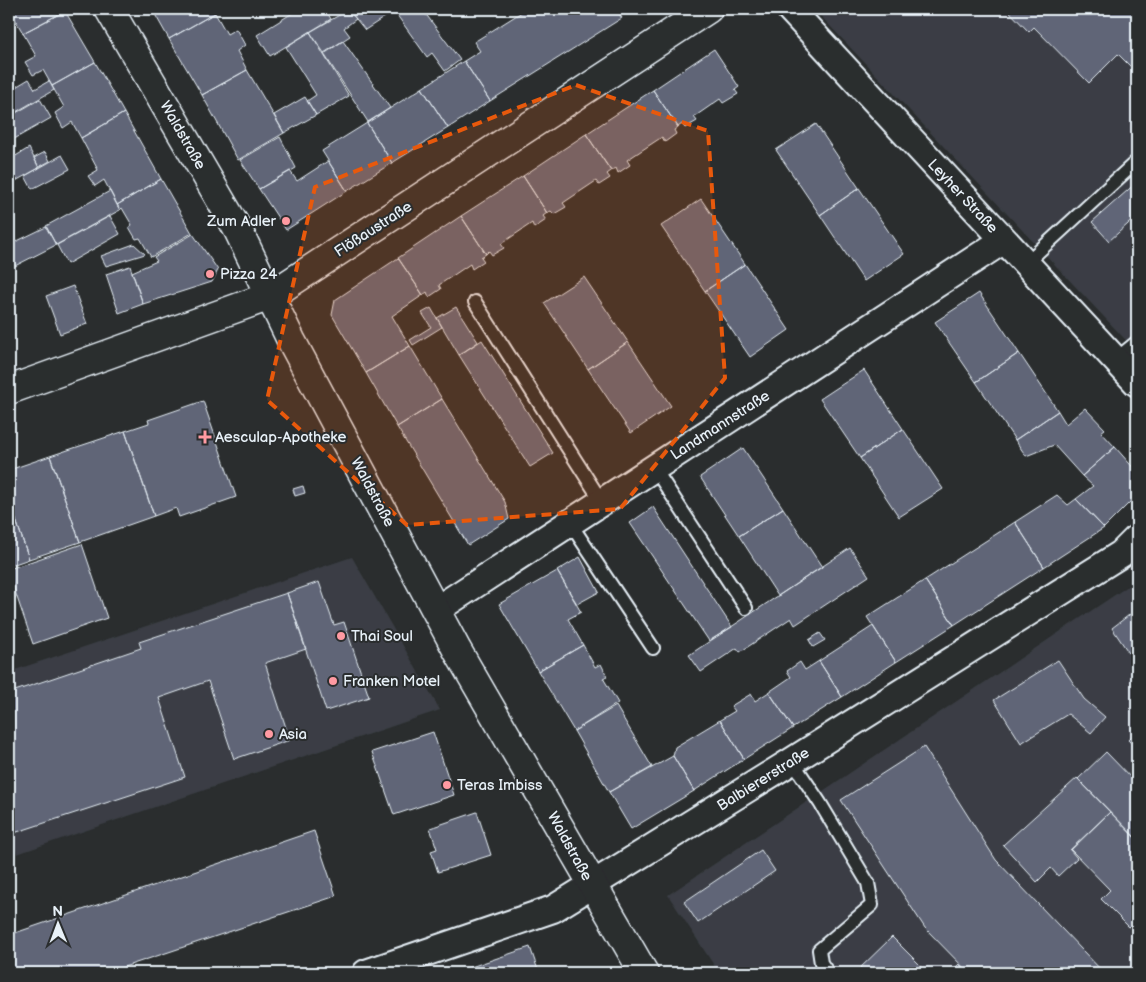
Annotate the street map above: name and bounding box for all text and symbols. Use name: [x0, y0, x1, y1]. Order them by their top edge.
street label: Waldstraße: [155, 98, 210, 173]
street label: Leyher Straße: [923, 155, 1002, 237]
street label: Flößaustraße: [331, 197, 416, 262]
place label: Zum Adler: [206, 212, 277, 231]
marker: Zum Adler: [280, 215, 292, 227]
place label: Pizza 24: [220, 265, 277, 284]
marker: Pizza 24: [204, 268, 216, 280]
street label: Landmannstraße: [667, 386, 774, 465]
place label: Aesculap-Apotheke: [215, 428, 346, 447]
marker: Aesculap-Apotheke: [199, 431, 211, 443]
street label: Waldstraße: [346, 454, 399, 530]
place label: Thai Soul: [351, 627, 413, 646]
marker: Thai Soul: [335, 630, 347, 642]
place label: Franken Motel: [343, 672, 440, 691]
marker: Franken Motel: [327, 675, 339, 687]
place label: Asia: [279, 725, 307, 744]
marker: Asia: [263, 728, 275, 740]
street label: Balbiererstraße: [714, 743, 813, 815]
place label: Teras Imbiss: [457, 776, 543, 795]
marker: Teras Imbiss: [441, 779, 453, 791]
street label: Waldstraße: [543, 808, 596, 884]
north arrow: [32, 900, 82, 950]
text: N: [52, 903, 63, 920]

